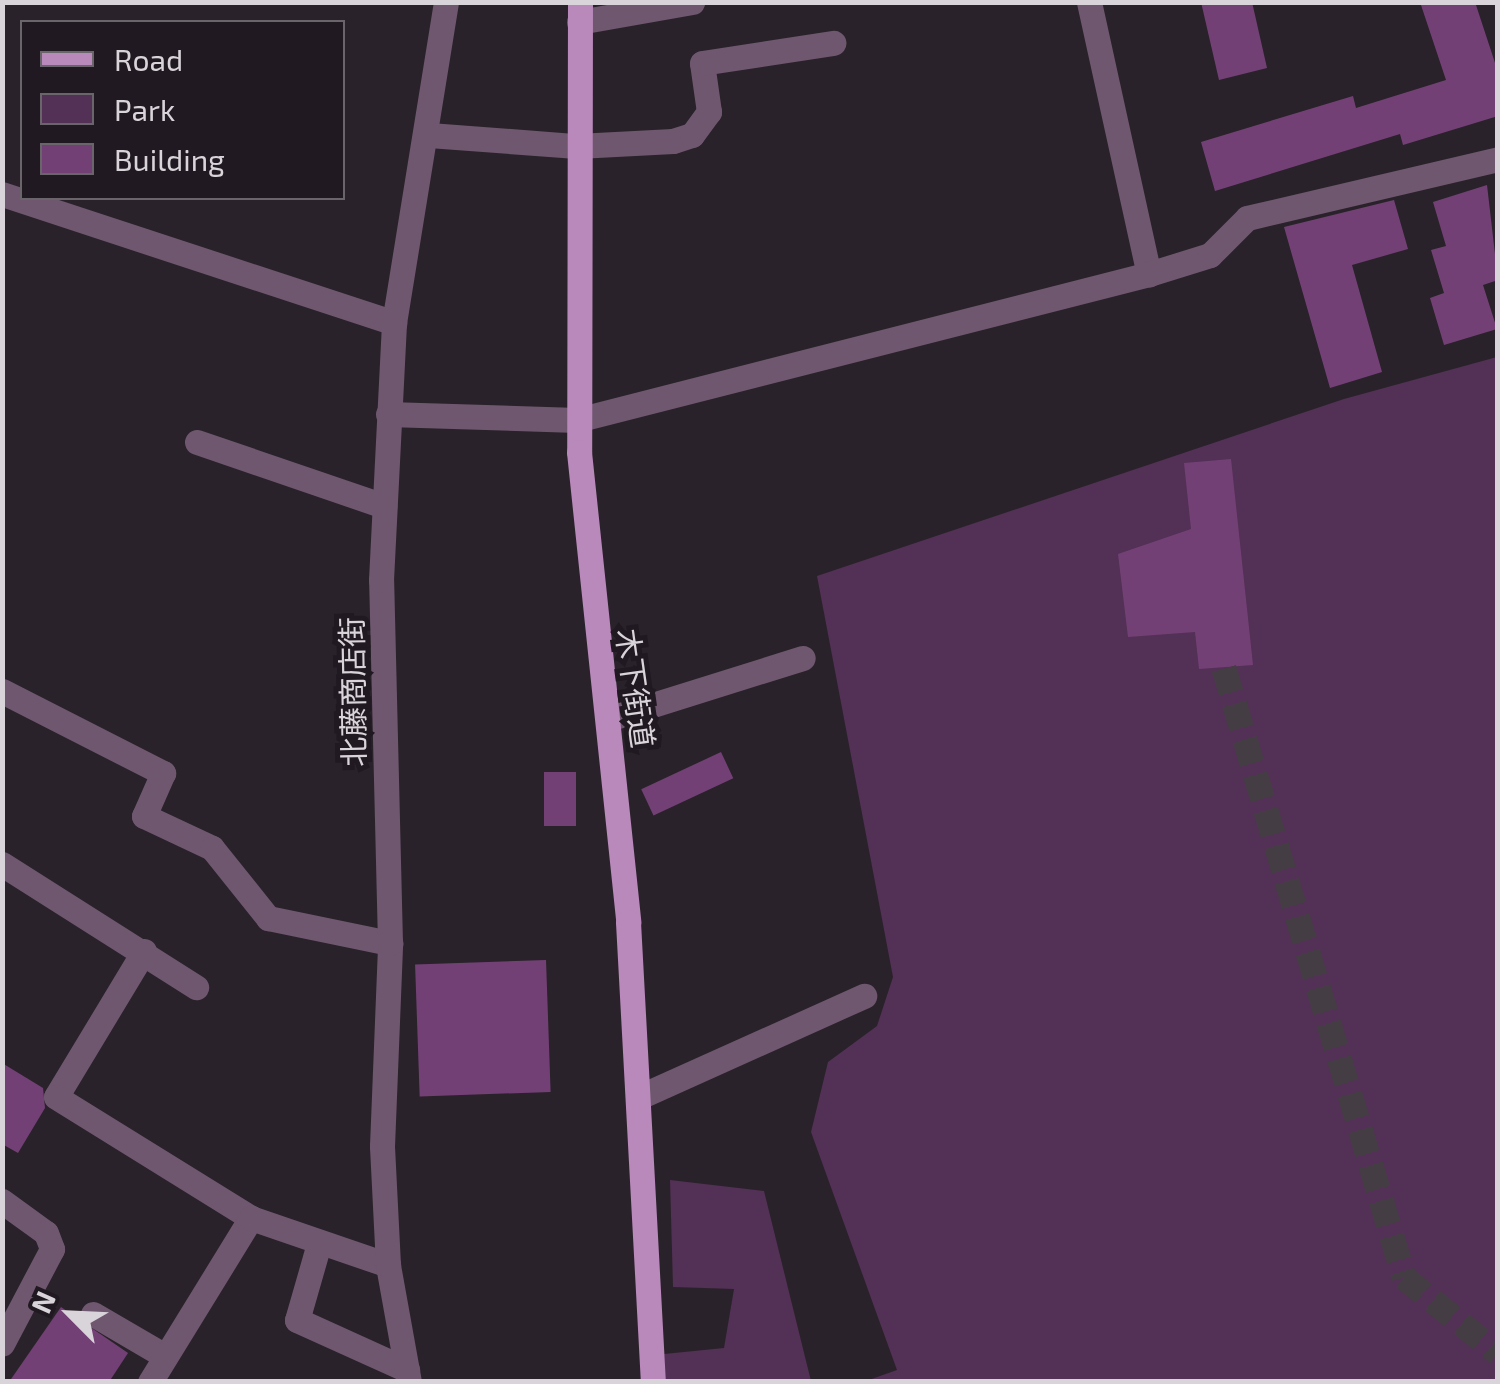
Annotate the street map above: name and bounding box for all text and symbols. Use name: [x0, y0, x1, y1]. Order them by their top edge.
legend: [20, 20, 345, 200]
text: Road: [114, 41, 183, 77]
text: Park: [114, 91, 175, 127]
text: Building: [114, 141, 225, 177]
street label: 北藤商店街: [333, 617, 371, 767]
street label: 木下街道: [610, 626, 662, 750]
north arrow: [20, 1264, 120, 1364]
text: N: [23, 1286, 62, 1318]

